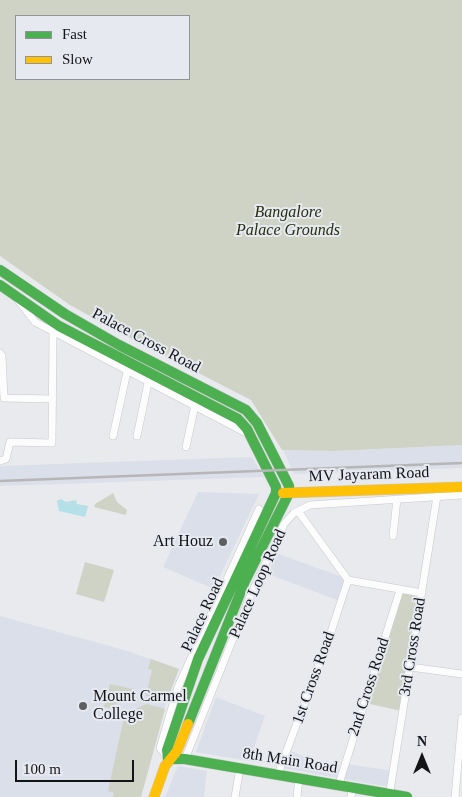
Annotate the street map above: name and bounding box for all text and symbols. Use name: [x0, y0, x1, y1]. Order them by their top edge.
legend: [15, 15, 190, 80]
text: Fast: [62, 26, 87, 42]
text: Slow: [62, 51, 93, 67]
park label: Bangalore Palace Grounds: [236, 203, 340, 241]
street label: Palace Cross Road: [89, 304, 203, 378]
street label: MV Jayaram Road: [308, 463, 430, 487]
street label: Palace Loop Road: [225, 527, 291, 641]
place label: Art Houz: [153, 532, 213, 552]
marker: Art Houz: [217, 536, 229, 548]
street label: Palace Road: [177, 575, 229, 655]
street label: 3rd Cross Road: [396, 596, 430, 698]
street label: 1st Cross Road: [288, 629, 340, 727]
street label: 2nd Cross Road: [344, 635, 394, 739]
place label: Mount Carmel College: [93, 687, 187, 725]
marker: Mount Carmel College: [77, 700, 89, 712]
north arrow: [397, 732, 447, 782]
text: N: [417, 734, 427, 749]
street label: 8th Main Road: [241, 744, 339, 778]
scale bar: [18, 750, 136, 782]
text: 100 m: [23, 761, 61, 777]

